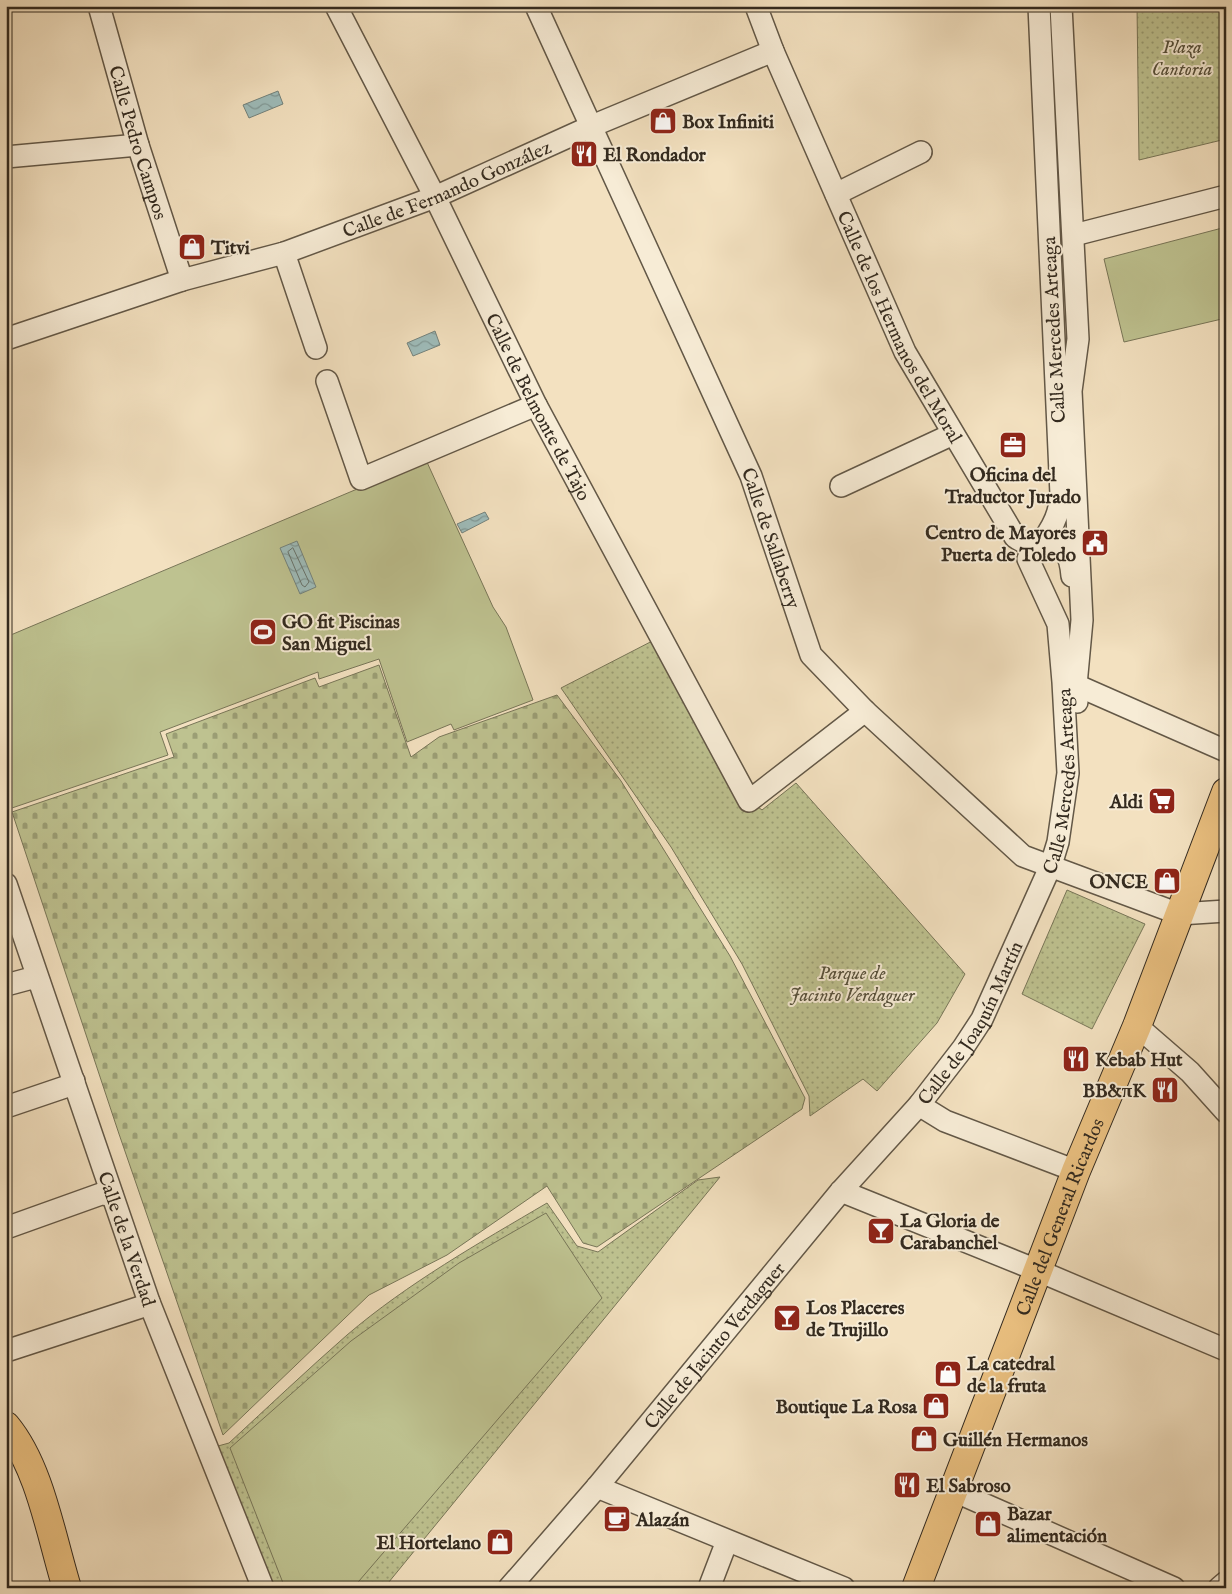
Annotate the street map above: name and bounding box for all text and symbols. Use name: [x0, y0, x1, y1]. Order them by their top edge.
park label: Plaza Cantoria: [1152, 36, 1212, 82]
street label: Calle Pedro Campos: [102, 63, 172, 223]
shop icon: Box Infiniti: [648, 106, 678, 136]
place label: Box Infiniti: [682, 111, 774, 135]
street label: Calle de Fernando González: [340, 136, 556, 244]
restaurant icon: El Rondador: [569, 139, 599, 169]
place label: El Rondador: [603, 144, 707, 168]
street label: Calle de los Hermanos del Moral: [831, 208, 967, 449]
shop icon: Titvi: [177, 232, 207, 262]
street label: Calle Mercedes Arteaga: [1038, 235, 1072, 424]
place label: Titvi: [210, 237, 250, 261]
street label: Calle de Belmonte de Tajo: [479, 310, 595, 505]
office icon: Oficina del Traductor Jurado: [998, 430, 1028, 460]
street label: Calle de Sallaberry: [735, 464, 805, 612]
place label: Oficina del Traductor Jurado: [944, 464, 1081, 510]
place label: Centro de Mayores Puerta de Toledo: [925, 522, 1076, 568]
public building icon: Centro de Mayores Puerta de Toledo: [1080, 528, 1110, 558]
place label: GO fit Piscinas San Miguel: [282, 611, 400, 657]
sports icon: GO fit Piscinas San Miguel: [248, 617, 278, 647]
street label: Calle Mercedes Arteaga: [1038, 687, 1082, 879]
supermarket icon: Aldi: [1147, 786, 1177, 816]
place label: Aldi: [1109, 791, 1143, 815]
shop icon: ONCE: [1152, 866, 1182, 896]
place label: ONCE: [1090, 871, 1148, 895]
street label: Calle de Joaquín Martín: [913, 938, 1029, 1111]
park label: Parque de Jacinto Verdaguer: [790, 962, 916, 1008]
restaurant icon: Kebab Hut: [1061, 1044, 1091, 1074]
place label: Kebab Hut: [1095, 1049, 1183, 1073]
restaurant icon: BB&πK: [1150, 1075, 1180, 1105]
place label: BB&πK: [1083, 1080, 1147, 1104]
street label: Calle del General Ricardos: [1012, 1115, 1111, 1320]
street label: Calle de la Verdad: [91, 1169, 160, 1311]
place label: La Gloria de Carabanchel: [900, 1210, 1000, 1256]
bar icon: La Gloria de Carabanchel: [866, 1216, 896, 1246]
street label: Calle de Jacinto Verdaguer: [640, 1258, 791, 1435]
place label: Los Placeres de Trujillo: [806, 1297, 905, 1343]
bar icon: Los Placeres de Trujillo: [772, 1303, 802, 1333]
place label: La catedral de la fruta: [967, 1353, 1056, 1399]
shop icon: La catedral de la fruta: [933, 1359, 963, 1389]
shop icon: Boutique La Rosa: [921, 1391, 951, 1421]
place label: Boutique La Rosa: [775, 1396, 918, 1420]
shop icon: Guillén Hermanos: [909, 1424, 939, 1454]
place label: Guillén Hermanos: [943, 1429, 1088, 1453]
restaurant icon: El Sabroso: [892, 1470, 922, 1500]
place label: El Sabroso: [926, 1475, 1011, 1499]
place label: Bazar alimentación: [1007, 1503, 1107, 1549]
cafe icon: Alazán: [602, 1504, 632, 1534]
place label: Alazán: [635, 1509, 689, 1533]
shop icon: Bazar alimentación: [973, 1509, 1003, 1539]
shop icon: El Hortelano: [485, 1527, 515, 1557]
place label: El Hortelano: [376, 1532, 481, 1556]

